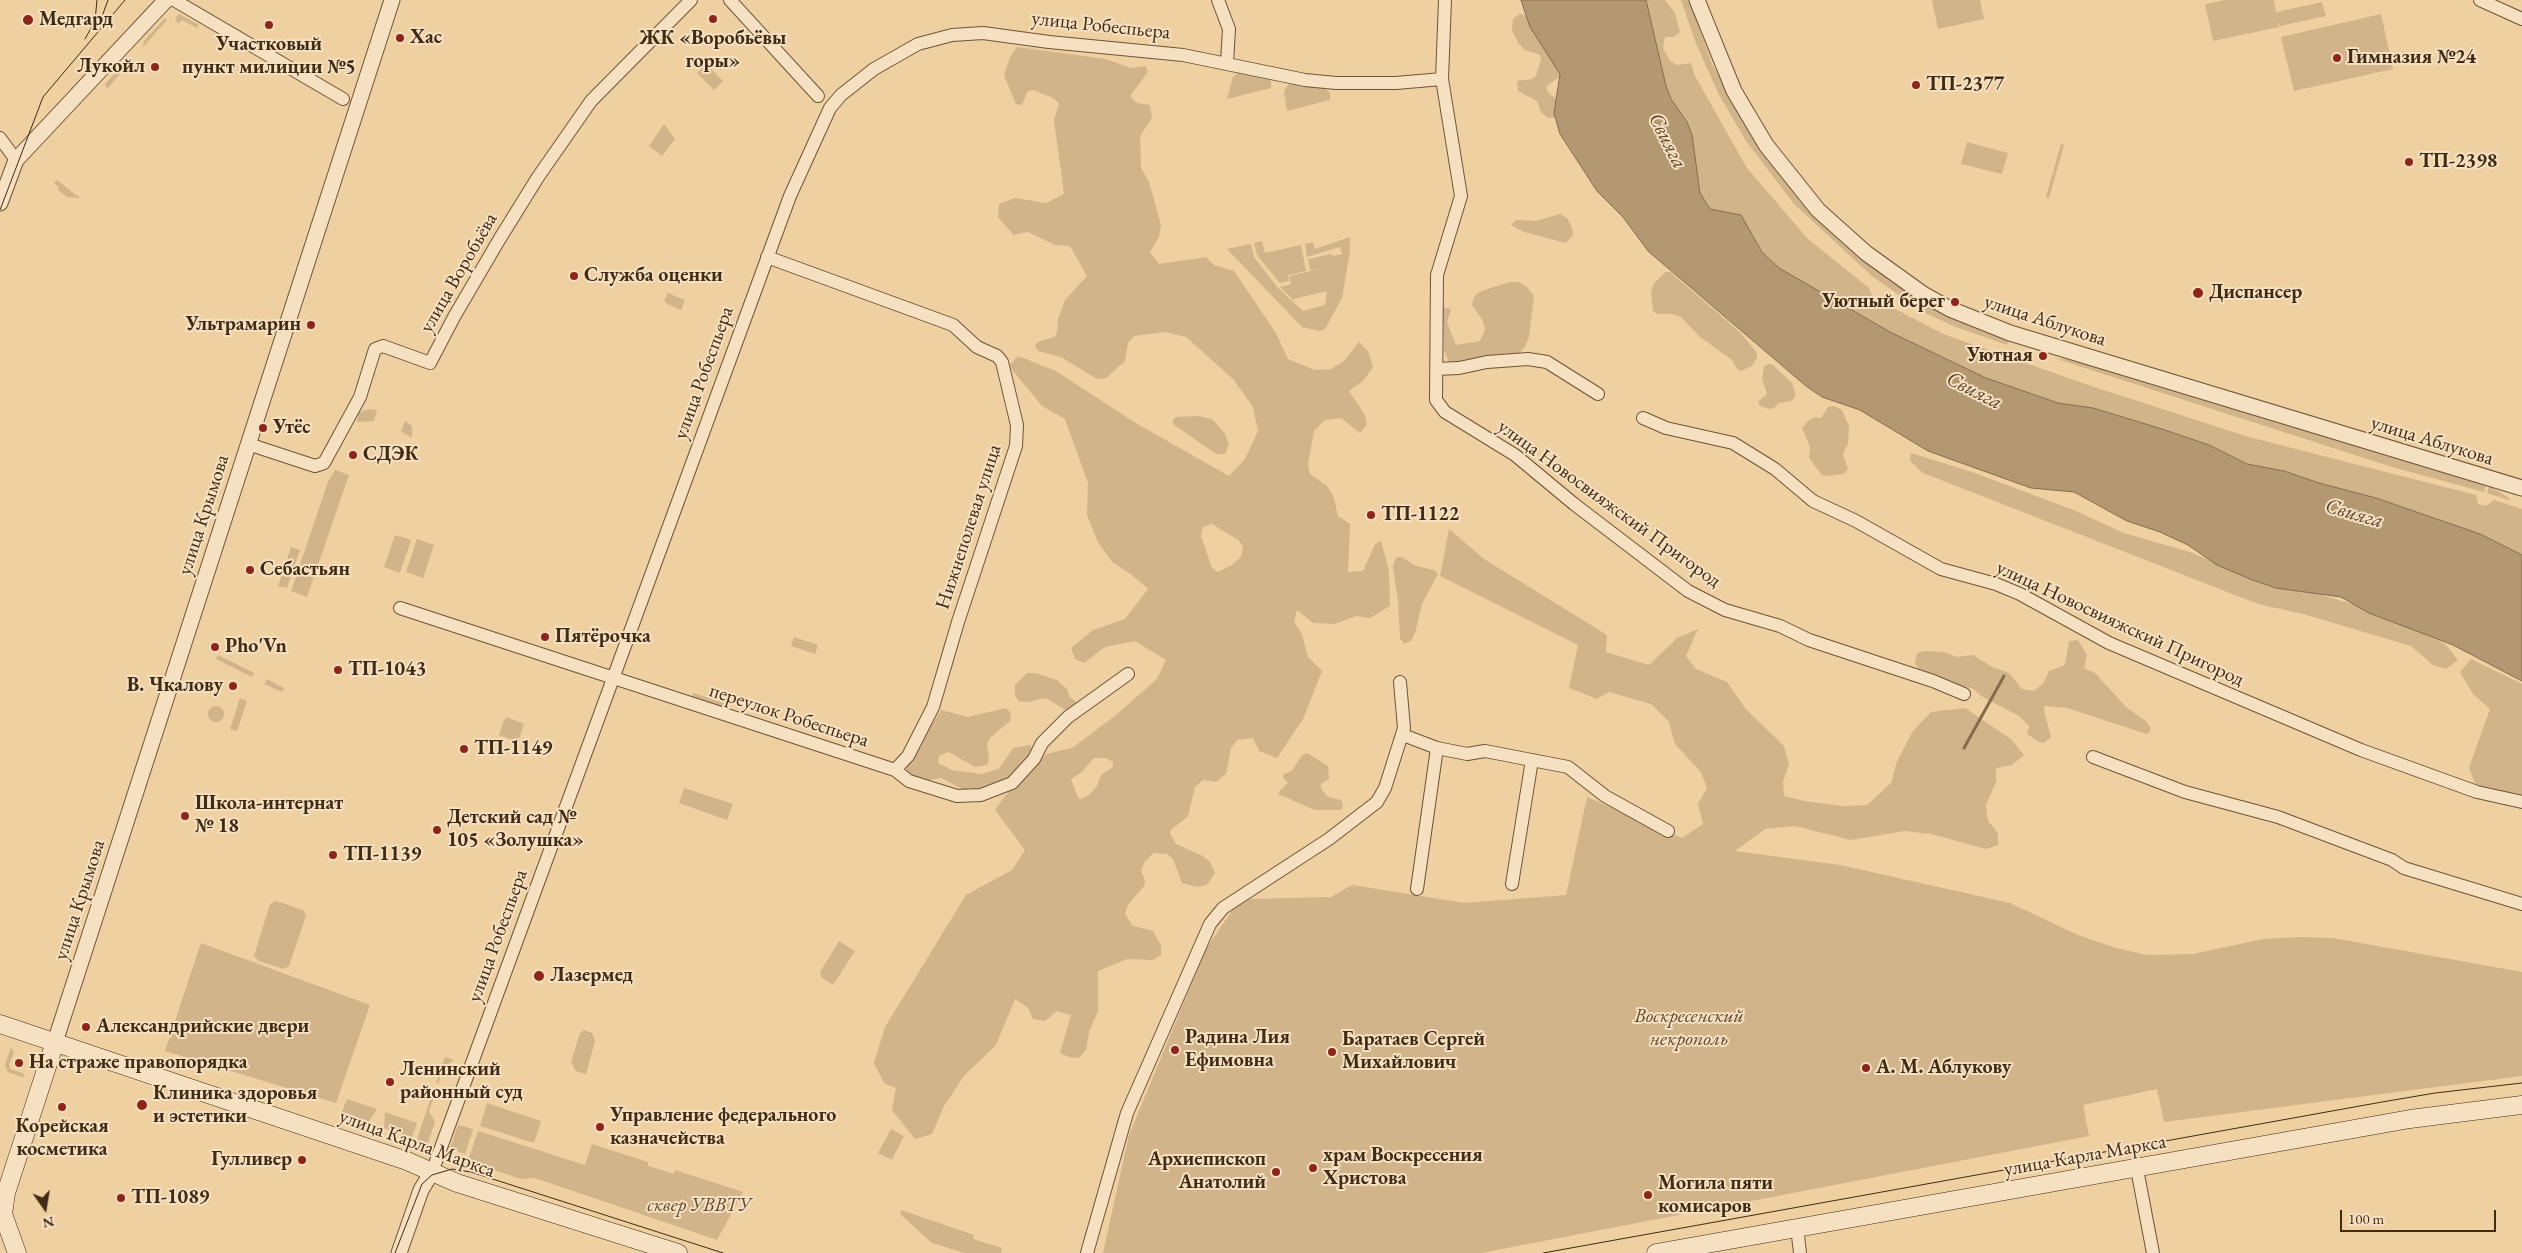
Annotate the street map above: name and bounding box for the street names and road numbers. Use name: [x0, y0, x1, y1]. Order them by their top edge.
street label: улица Робеспьера: [1030, 7, 1172, 45]
street label: улица Воробьёва: [415, 209, 503, 337]
street label: улица Аблукова: [1981, 290, 2109, 352]
street label: улица Робеспьера: [669, 303, 739, 443]
street label: улица Аблукова: [2368, 411, 2496, 471]
street label: улица Новосвияжский Пригород: [1493, 415, 1725, 593]
street label: Нижнеполевая улица: [931, 442, 1007, 612]
street label: улица Крымова: [173, 452, 235, 578]
street label: улица Новосвияжский Пригород: [1992, 556, 2248, 692]
street label: переулок Робеспьера: [706, 679, 872, 753]
street label: улица Крымова: [49, 837, 111, 963]
street label: улица Робеспьера: [463, 866, 533, 1006]
street label: улица Карла Маркса: [336, 1105, 498, 1183]
street label: улица Карла Маркса: [2002, 1130, 2168, 1182]

